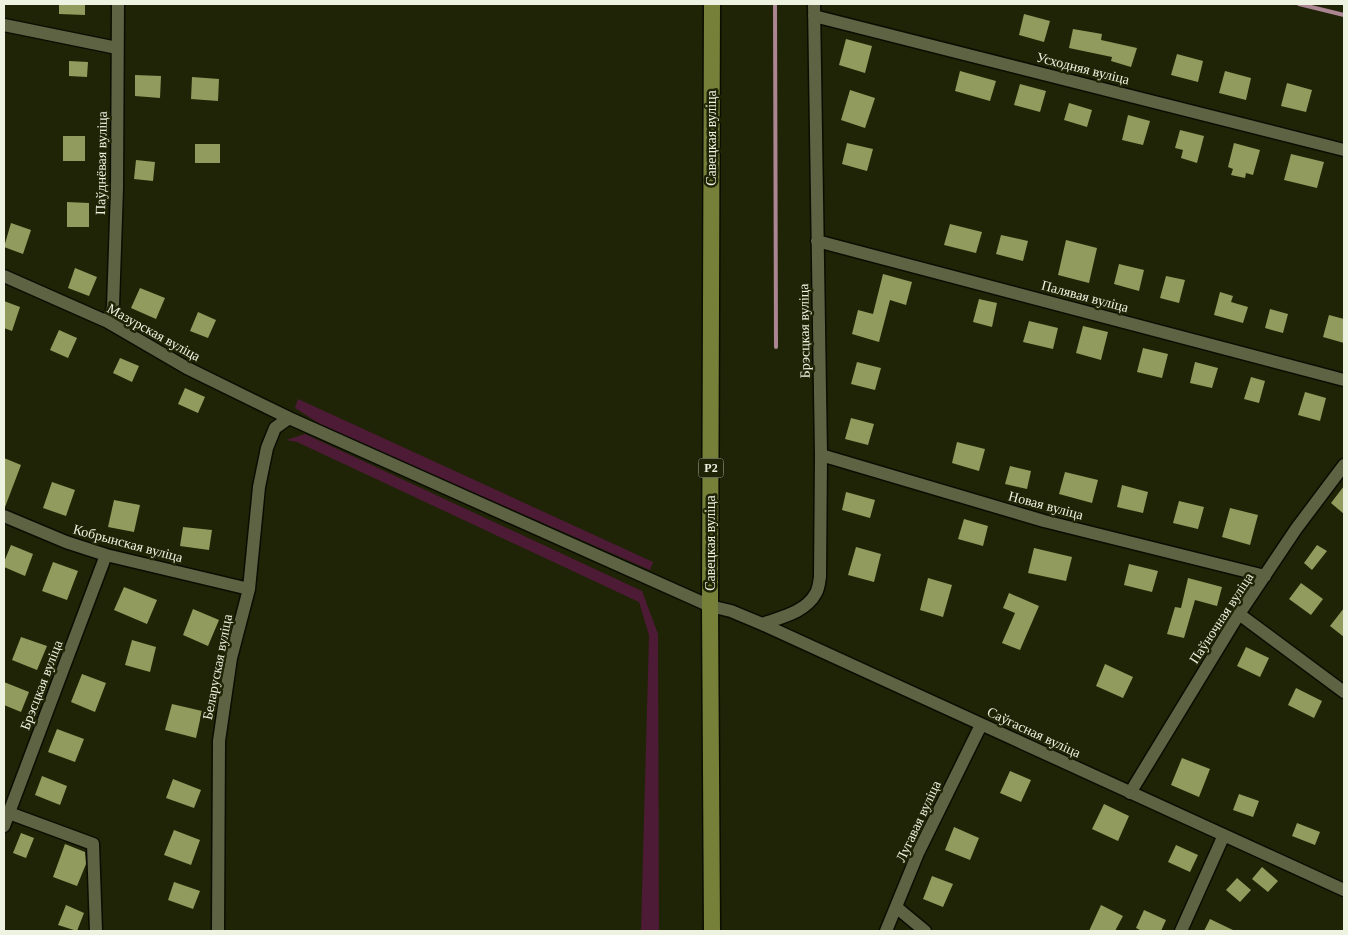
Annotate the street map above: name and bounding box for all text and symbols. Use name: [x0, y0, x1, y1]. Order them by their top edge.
street label: Усходняя вуліца: [1035, 50, 1132, 87]
street label: Савецкая вуліца: [704, 89, 719, 186]
street label: Паўднёвая вуліца: [93, 110, 110, 215]
street label: Палявая вуліца: [1040, 278, 1131, 316]
street label: Брэсцкая вуліца: [796, 283, 813, 379]
street label: Мазурская вуліца: [105, 301, 204, 365]
road number: Р2: [698, 458, 724, 478]
street label: Новая вуліца: [1007, 488, 1086, 523]
street label: Савецкая вуліца: [703, 494, 718, 591]
street label: Кобрынская вуліца: [71, 522, 185, 566]
street label: Паўночная вуліца: [1186, 569, 1257, 666]
street label: Беларуская вуліца: [200, 612, 235, 721]
street label: Брэсцкая вуліца: [17, 637, 66, 732]
street label: Саўгасная вуліца: [985, 704, 1084, 761]
street label: Лугавая вуліца: [893, 778, 944, 864]

